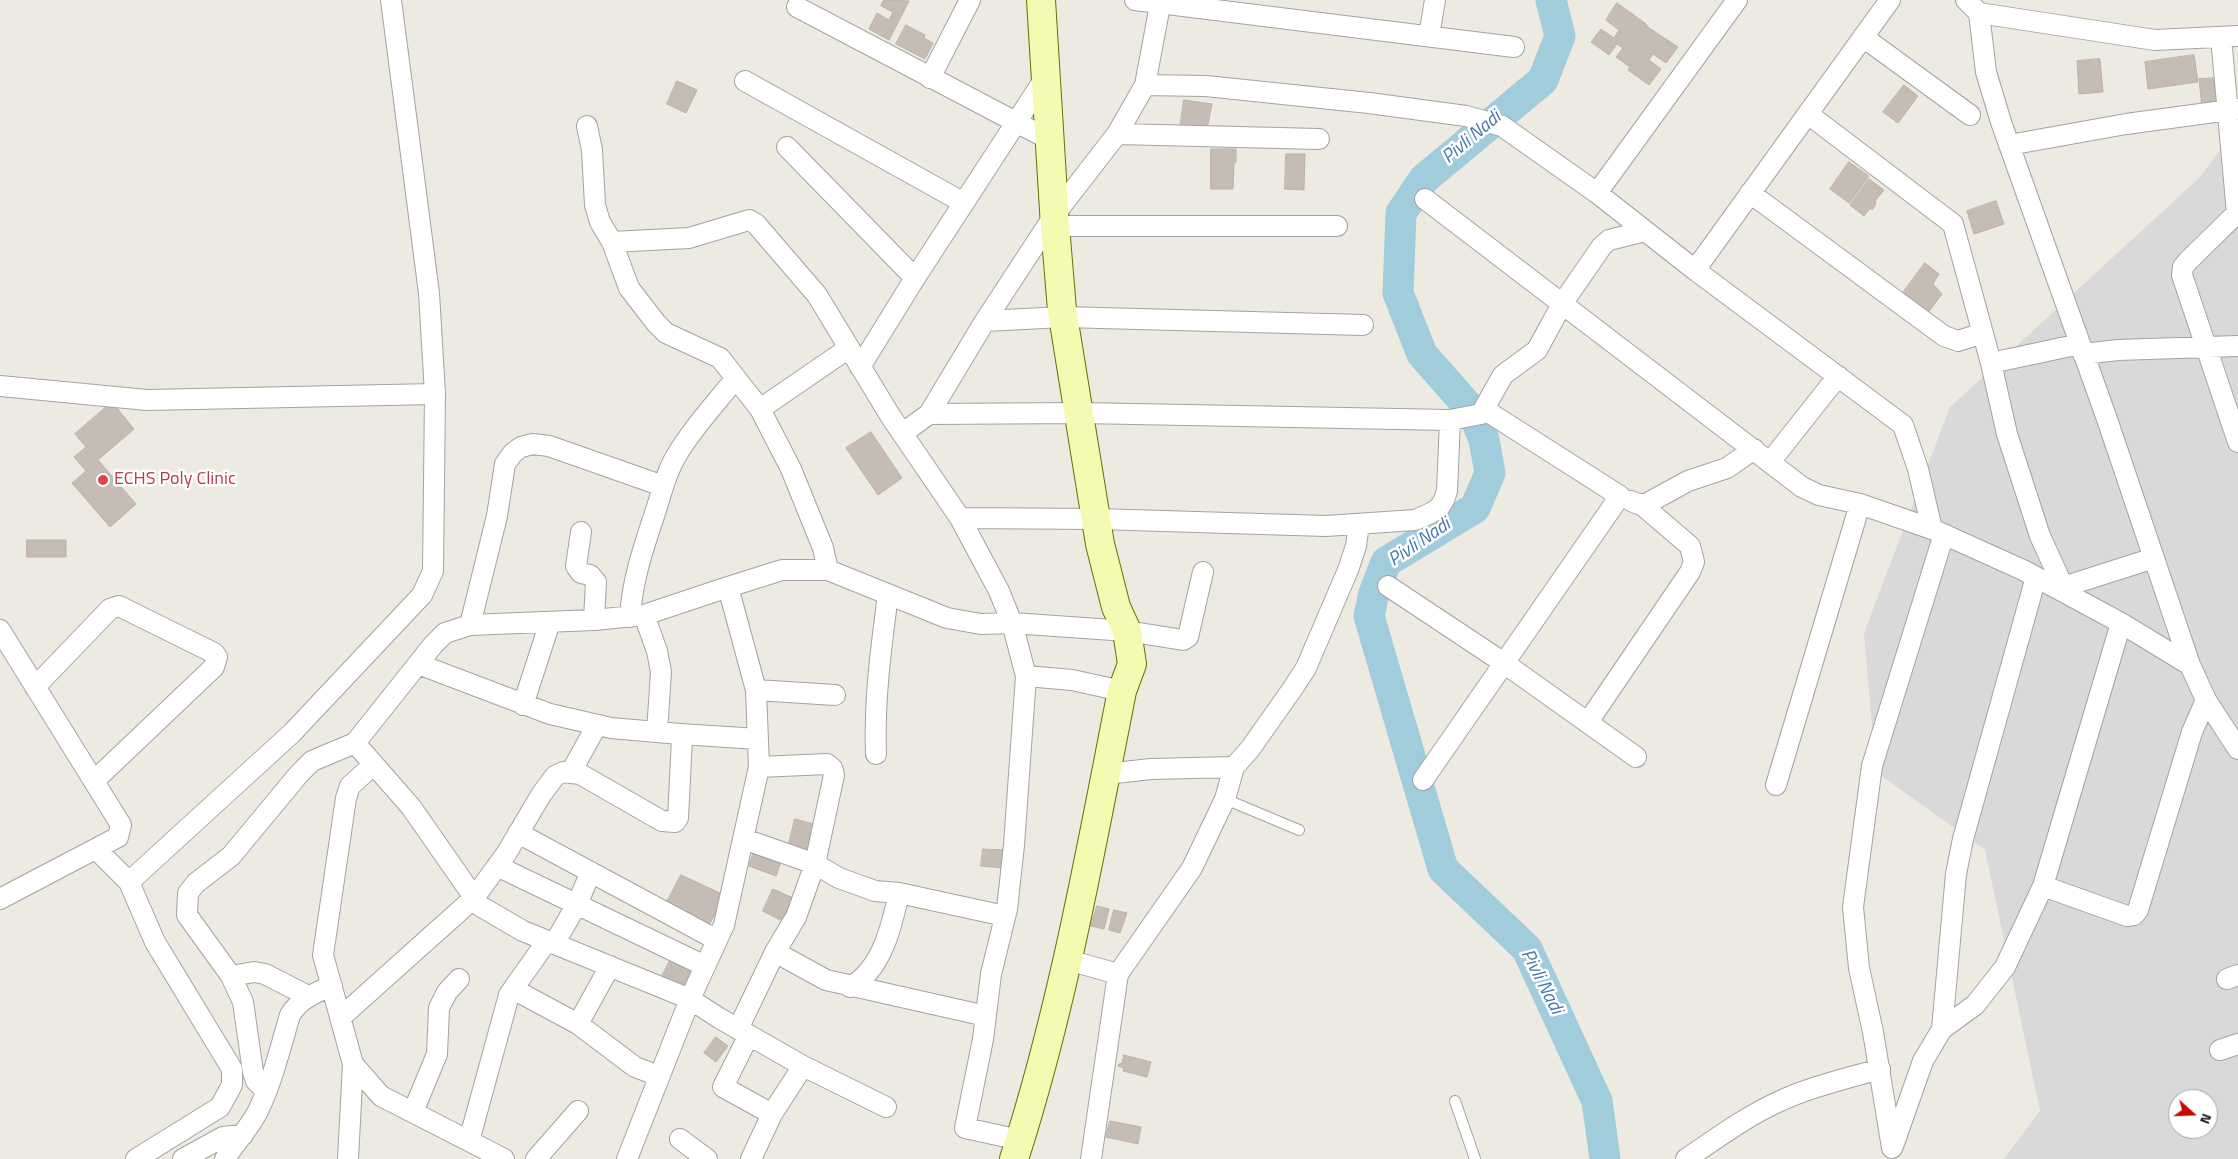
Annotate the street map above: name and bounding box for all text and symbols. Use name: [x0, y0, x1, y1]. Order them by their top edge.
water label: Pivli Nadi: [1438, 107, 1506, 169]
place label: ECHS Poly Clinic: [114, 469, 236, 491]
marker: ECHS Poly Clinic: [96, 473, 110, 487]
water label: Pivli Nadi: [1385, 514, 1455, 572]
water label: Pivli Nadi: [1515, 946, 1567, 1018]
north arrow: [2168, 1089, 2218, 1139]
text: N: [2195, 1111, 2218, 1127]

